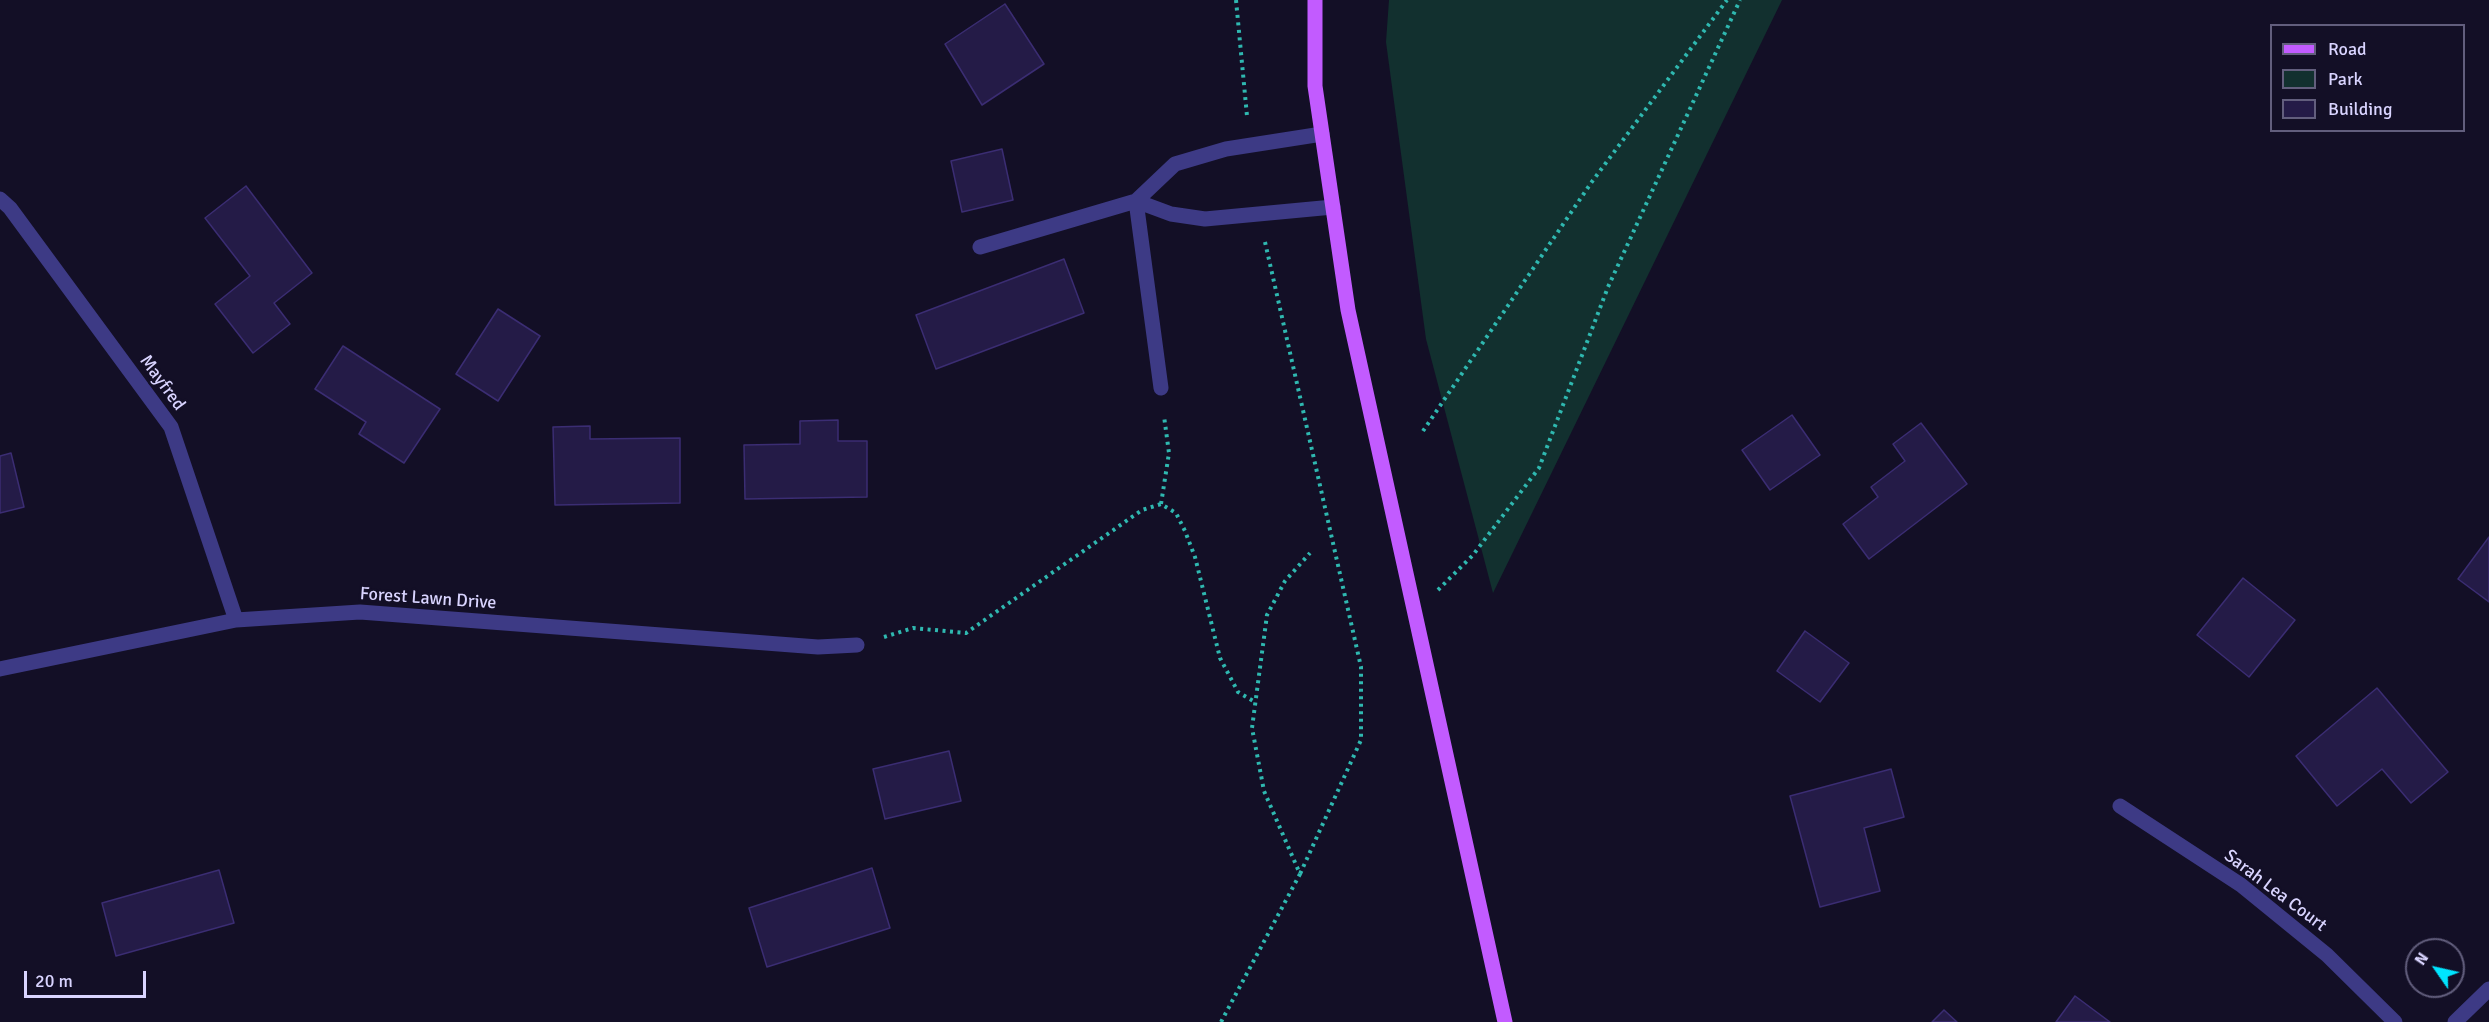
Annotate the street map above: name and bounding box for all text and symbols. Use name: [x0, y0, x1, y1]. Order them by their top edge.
legend: [2270, 24, 2465, 132]
text: Road: [2328, 38, 2367, 60]
text: Park: [2328, 68, 2363, 90]
text: Building: [2328, 98, 2392, 120]
street label: Mayfred: [135, 351, 189, 415]
street label: Forest Lawn Drive: [359, 583, 497, 615]
street label: Sarah Lea Court: [2219, 845, 2331, 937]
north arrow: [2405, 938, 2465, 998]
text: N: [2410, 949, 2433, 969]
scale bar: [27, 959, 148, 997]
text: 20 m: [35, 970, 73, 992]

